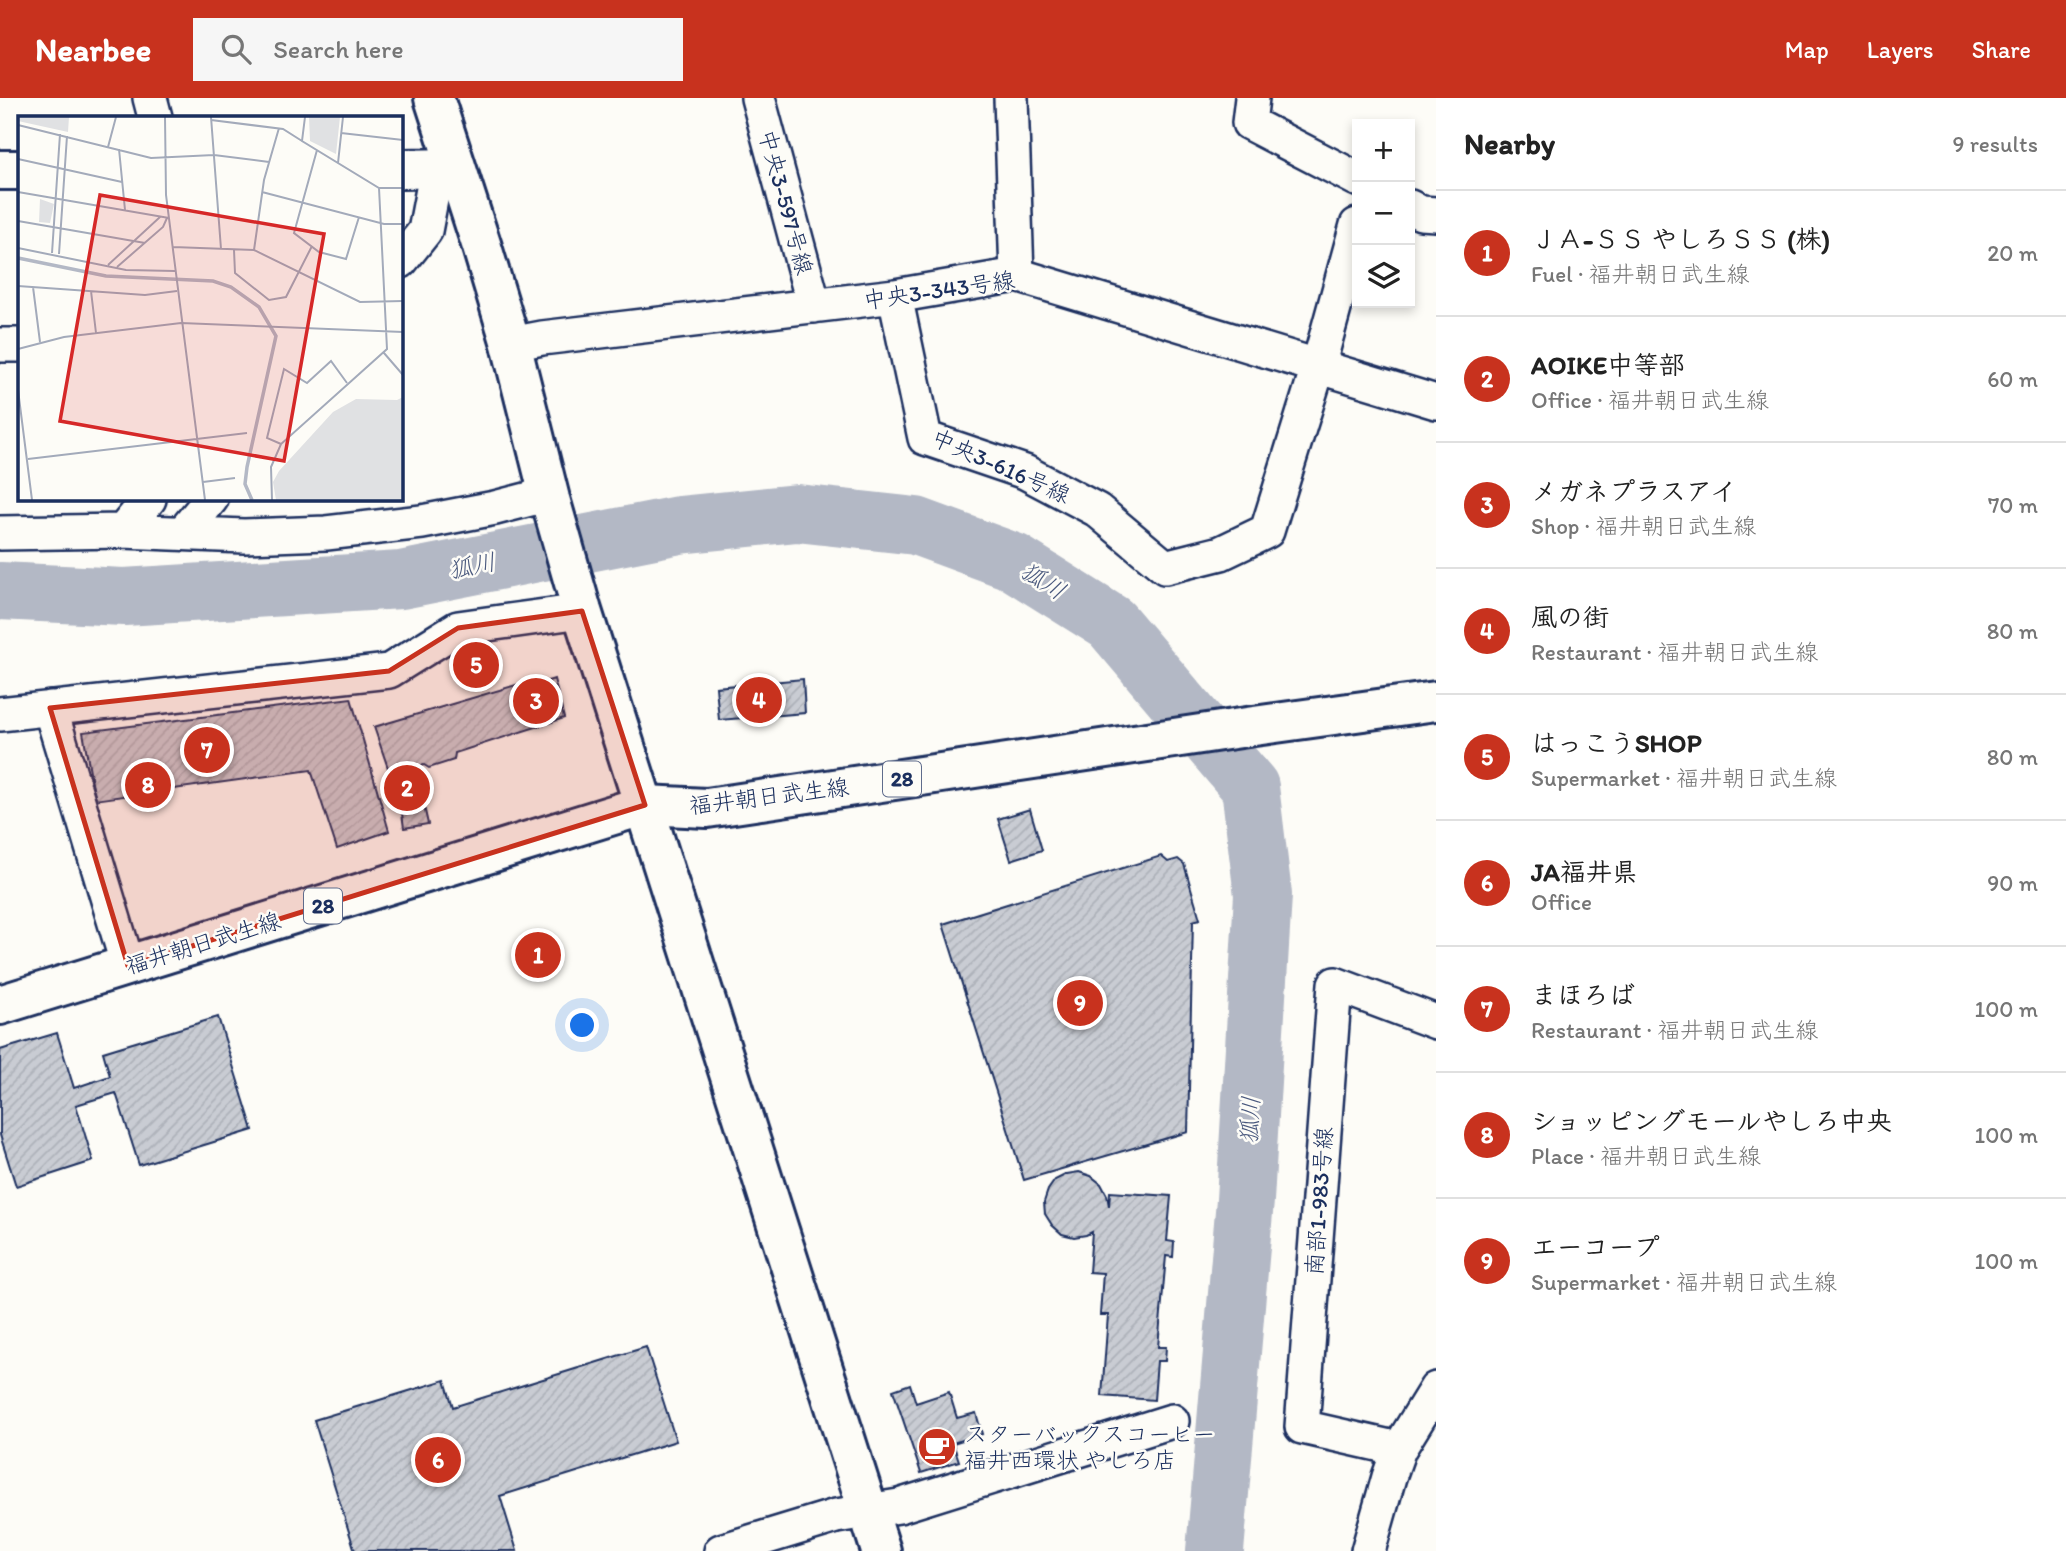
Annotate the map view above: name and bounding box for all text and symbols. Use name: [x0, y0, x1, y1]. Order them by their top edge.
search box: [193, 18, 683, 81]
text: Nearbee: [35, 30, 151, 69]
icon: search: [217, 30, 255, 68]
text: Search here: [273, 33, 404, 65]
text: Map: [1785, 35, 1829, 64]
text: Layers: [1867, 35, 1934, 64]
text: Share: [1972, 35, 2031, 64]
inset map: [18, 116, 402, 500]
map controls: [1352, 119, 1415, 308]
button: +: [1352, 119, 1415, 182]
text: Nearby: [1464, 125, 1555, 162]
street label: 中央3-597号線: [753, 126, 819, 278]
text: 9 results: [1953, 130, 2038, 158]
button: −: [1352, 182, 1415, 245]
text: ＪＡ-ＳＳ やしろＳＳ (株): [1531, 223, 1830, 255]
text: 1: [1482, 239, 1492, 267]
text: 20 m: [1987, 239, 2038, 267]
button: layers: [1352, 245, 1415, 308]
text: Fuel · 福井朝日武生線: [1531, 260, 1750, 288]
street label: 中央3-343号線: [861, 266, 1017, 314]
text: AOIKE中等部: [1531, 349, 1685, 381]
text: 2: [1481, 365, 1493, 393]
text: 60 m: [1987, 365, 2038, 393]
text: Office · 福井朝日武生線: [1531, 386, 1769, 414]
street label: 中央3-616号線: [927, 423, 1075, 509]
text: メガネプラスアイ: [1531, 475, 1736, 507]
text: 3: [1481, 491, 1493, 519]
text: 70 m: [1988, 491, 2038, 519]
text: Shop · 福井朝日武生線: [1531, 512, 1756, 540]
water label: 狐川: [446, 547, 498, 584]
water label: 狐川: [1015, 556, 1071, 606]
text: 風の街: [1531, 601, 1609, 633]
text: 4: [1480, 617, 1494, 645]
text: 80 m: [1987, 617, 2038, 645]
text: Restaurant · 福井朝日武生線: [1531, 638, 1818, 666]
pin: 5: [453, 639, 499, 691]
pin: 4: [736, 674, 782, 726]
pin: 3: [513, 675, 559, 727]
pin: 7: [184, 724, 230, 776]
text: はっこうSHOP: [1531, 727, 1702, 759]
text: 5: [1481, 743, 1493, 771]
text: 80 m: [1987, 743, 2038, 771]
pin: 8: [125, 759, 171, 811]
pin: 2: [384, 762, 430, 814]
road number: 28: [883, 762, 921, 796]
text: Supermarket · 福井朝日武生線: [1531, 764, 1837, 792]
street label: 福井朝日武生線: [687, 772, 851, 820]
text: JA福井県: [1531, 856, 1638, 888]
text: 6: [1481, 869, 1493, 897]
text: 90 m: [1987, 869, 2038, 897]
road number: 28: [304, 888, 342, 924]
text: Office: [1531, 888, 1592, 916]
street label: 福井朝日武生線: [122, 906, 284, 980]
pin: 1: [515, 929, 561, 981]
pin: 9: [1057, 977, 1103, 1029]
text: まほろば: [1531, 979, 1635, 1011]
text: 7: [1481, 995, 1493, 1023]
text: 100 m: [1974, 995, 2038, 1023]
your location: [565, 1008, 599, 1042]
text: Restaurant · 福井朝日武生線: [1531, 1016, 1818, 1044]
water label: 狐川: [1234, 1095, 1265, 1145]
text: ショッピングモールやしろ中央: [1531, 1105, 1892, 1137]
text: 8: [1481, 1121, 1493, 1149]
text: 100 m: [1974, 1121, 2038, 1149]
street label: 南部1-983号線: [1300, 1126, 1338, 1276]
text: Place · 福井朝日武生線: [1531, 1142, 1761, 1170]
text: エーコープ: [1531, 1231, 1659, 1263]
text: 9: [1481, 1247, 1493, 1275]
text: 100 m: [1974, 1247, 2038, 1275]
text: Supermarket · 福井朝日武生線: [1531, 1268, 1837, 1296]
place label: スターバックスコーヒー 福井西環状 やしろ店: [964, 1420, 1216, 1474]
cafe icon: スターバックスコーヒー 福井西環状 やしろ店: [916, 1426, 958, 1468]
pin: 6: [415, 1434, 461, 1486]

